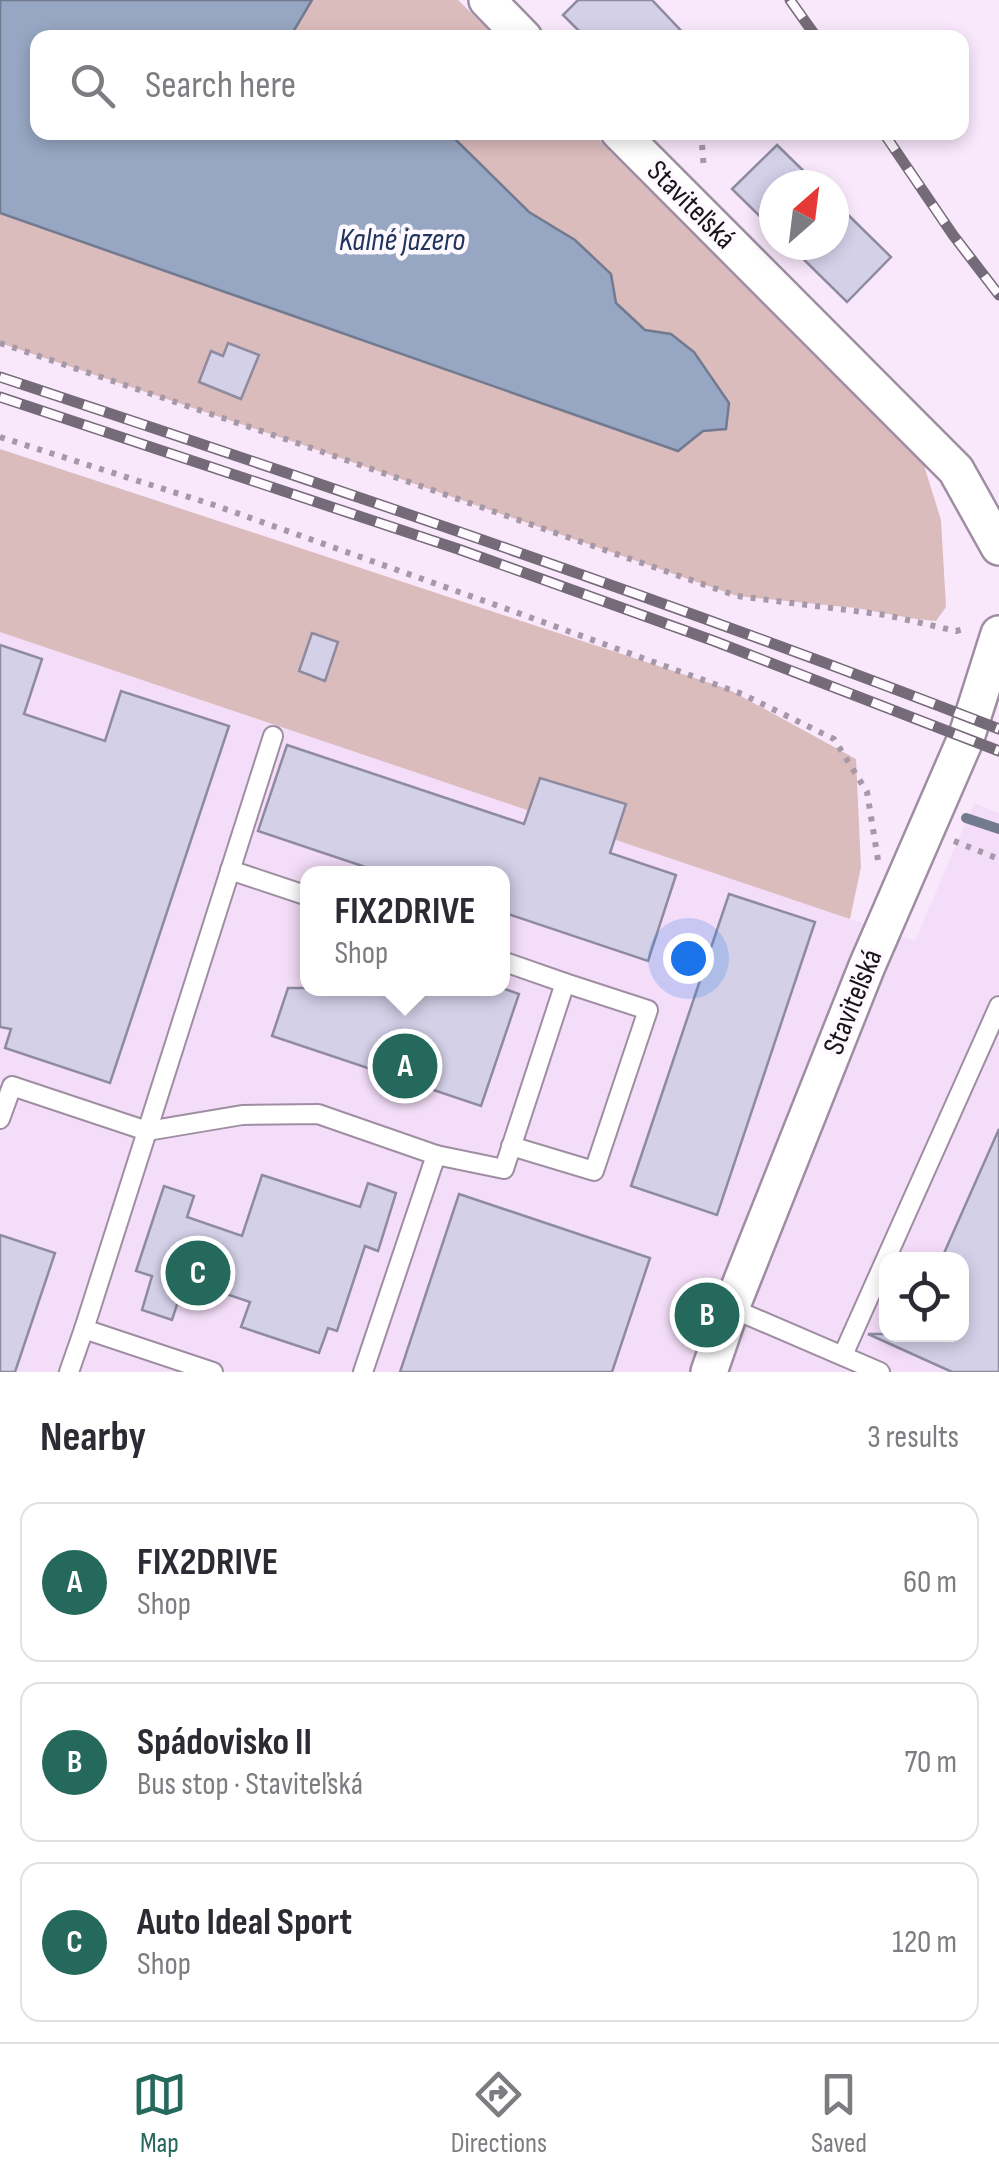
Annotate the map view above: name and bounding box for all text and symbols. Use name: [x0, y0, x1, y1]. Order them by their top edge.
search box: [30, 30, 969, 140]
icon: search: [65, 58, 120, 113]
text: Search here: [145, 63, 296, 108]
street label: Staviteľská: [639, 153, 743, 257]
north arrow: [759, 170, 849, 260]
water label: Kalné jazero: [339, 221, 465, 260]
popup: [300, 866, 510, 996]
text: FIX2DRIVE: [334, 889, 476, 934]
your location: [663, 933, 714, 984]
text: Shop: [334, 934, 388, 973]
street label: Staviteľská: [816, 944, 890, 1060]
pin: A: [372, 1028, 438, 1104]
pin: C: [166, 1236, 230, 1310]
map controls: [879, 1252, 969, 1342]
button: locate: [879, 1252, 969, 1342]
pin: B: [674, 1278, 740, 1352]
text: Nearby: [40, 1412, 146, 1463]
text: 3 results: [867, 1418, 959, 1457]
text: FIX2DRIVE: [137, 1540, 278, 1585]
text: A: [67, 1563, 82, 1602]
text: 60 m: [903, 1563, 957, 1602]
text: Shop: [137, 1585, 191, 1624]
text: Spádovisko II: [137, 1720, 312, 1765]
text: B: [67, 1743, 82, 1782]
text: 70 m: [904, 1743, 957, 1782]
text: Bus stop · Staviteľská: [137, 1765, 363, 1804]
text: Auto Ideal Sport: [137, 1900, 352, 1945]
text: C: [66, 1923, 83, 1962]
text: 120 m: [892, 1923, 957, 1962]
text: Shop: [137, 1945, 191, 1984]
tab: Map: [132, 2067, 187, 2160]
tab: Directions: [451, 2067, 547, 2160]
tab: Saved: [811, 2067, 867, 2160]

